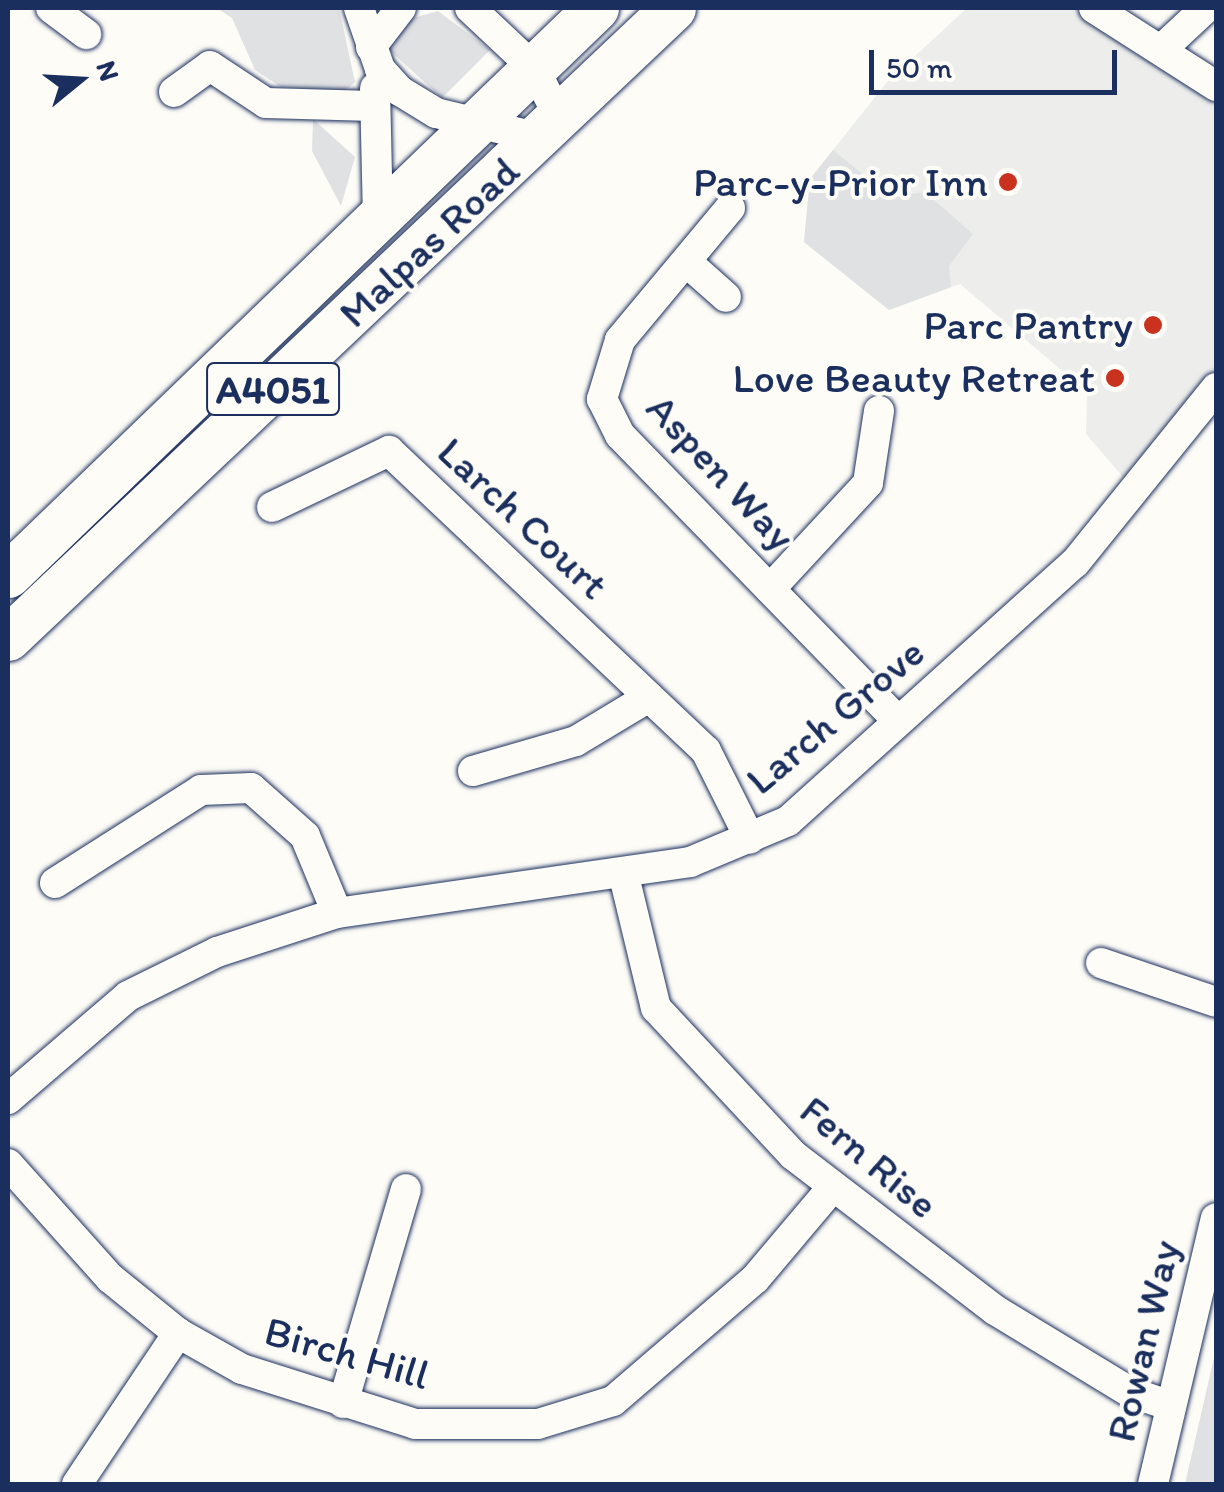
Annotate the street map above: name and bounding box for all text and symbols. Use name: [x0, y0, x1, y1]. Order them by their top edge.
north arrow: [30, 30, 130, 130]
scale bar: [874, 30, 1122, 92]
text: 50 m: [886, 49, 952, 86]
text: N: [89, 56, 128, 85]
street label: Malpas Road: [329, 146, 529, 338]
place label: Parc-y-Prior Inn: [694, 157, 988, 207]
marker: Parc-y-Prior Inn: [997, 171, 1019, 193]
place label: Parc Pantry: [923, 300, 1133, 350]
marker: Parc Pantry: [1142, 314, 1164, 336]
place label: Love Beauty Retreat: [733, 353, 1095, 403]
road number: A4051: [206, 354, 340, 424]
marker: Love Beauty Retreat: [1104, 367, 1126, 389]
street label: Aspen Way: [636, 383, 806, 561]
street label: Larch Court: [427, 426, 619, 610]
street label: Larch Grove: [736, 627, 934, 805]
street label: Fern Rise: [790, 1085, 948, 1229]
street label: Rowan Way: [1096, 1236, 1190, 1446]
street label: Birch Hill: [259, 1305, 435, 1401]

